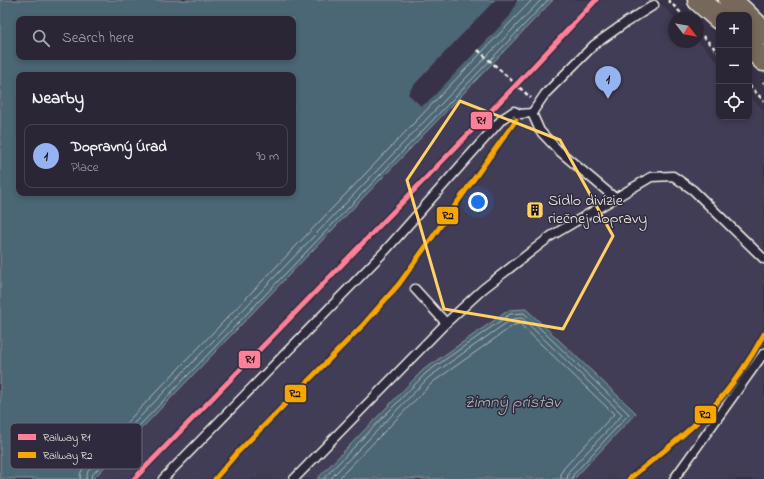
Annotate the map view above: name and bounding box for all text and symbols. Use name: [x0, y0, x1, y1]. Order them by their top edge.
north arrow: [668, 12, 704, 48]
map controls: [716, 12, 752, 120]
button: +: [716, 12, 752, 48]
search box: [16, 16, 296, 60]
icon: search: [30, 27, 52, 49]
text: Search here: [62, 27, 134, 49]
button: −: [716, 48, 752, 84]
pin: 1: [595, 66, 621, 99]
button: locate: [716, 84, 752, 120]
text: Nearby: [32, 86, 84, 111]
line badge: R1: [470, 111, 493, 130]
text: R1: [475, 113, 486, 129]
text: Dopravný Úrad: [71, 136, 167, 158]
text: 1: [44, 147, 48, 166]
text: 90 m: [256, 147, 279, 166]
text: Place: [71, 158, 99, 177]
place label: Sídlo divízie riečnej dopravy: [548, 189, 647, 231]
your location: [468, 192, 488, 212]
building icon: Sídlo divízie riečnej dopravy: [525, 200, 545, 220]
line badge: R2: [436, 206, 459, 225]
text: R2: [441, 208, 454, 224]
line badge: R1: [238, 350, 261, 369]
text: R1: [244, 352, 255, 368]
line badge: R2: [284, 384, 307, 403]
text: R2: [288, 386, 301, 402]
water label: Zimný prístav: [464, 390, 562, 416]
line badge: R2: [694, 405, 717, 424]
text: R2: [698, 407, 711, 423]
legend: [10, 423, 142, 469]
text: Railway R1: [43, 430, 91, 447]
text: Railway R2: [43, 448, 93, 465]

